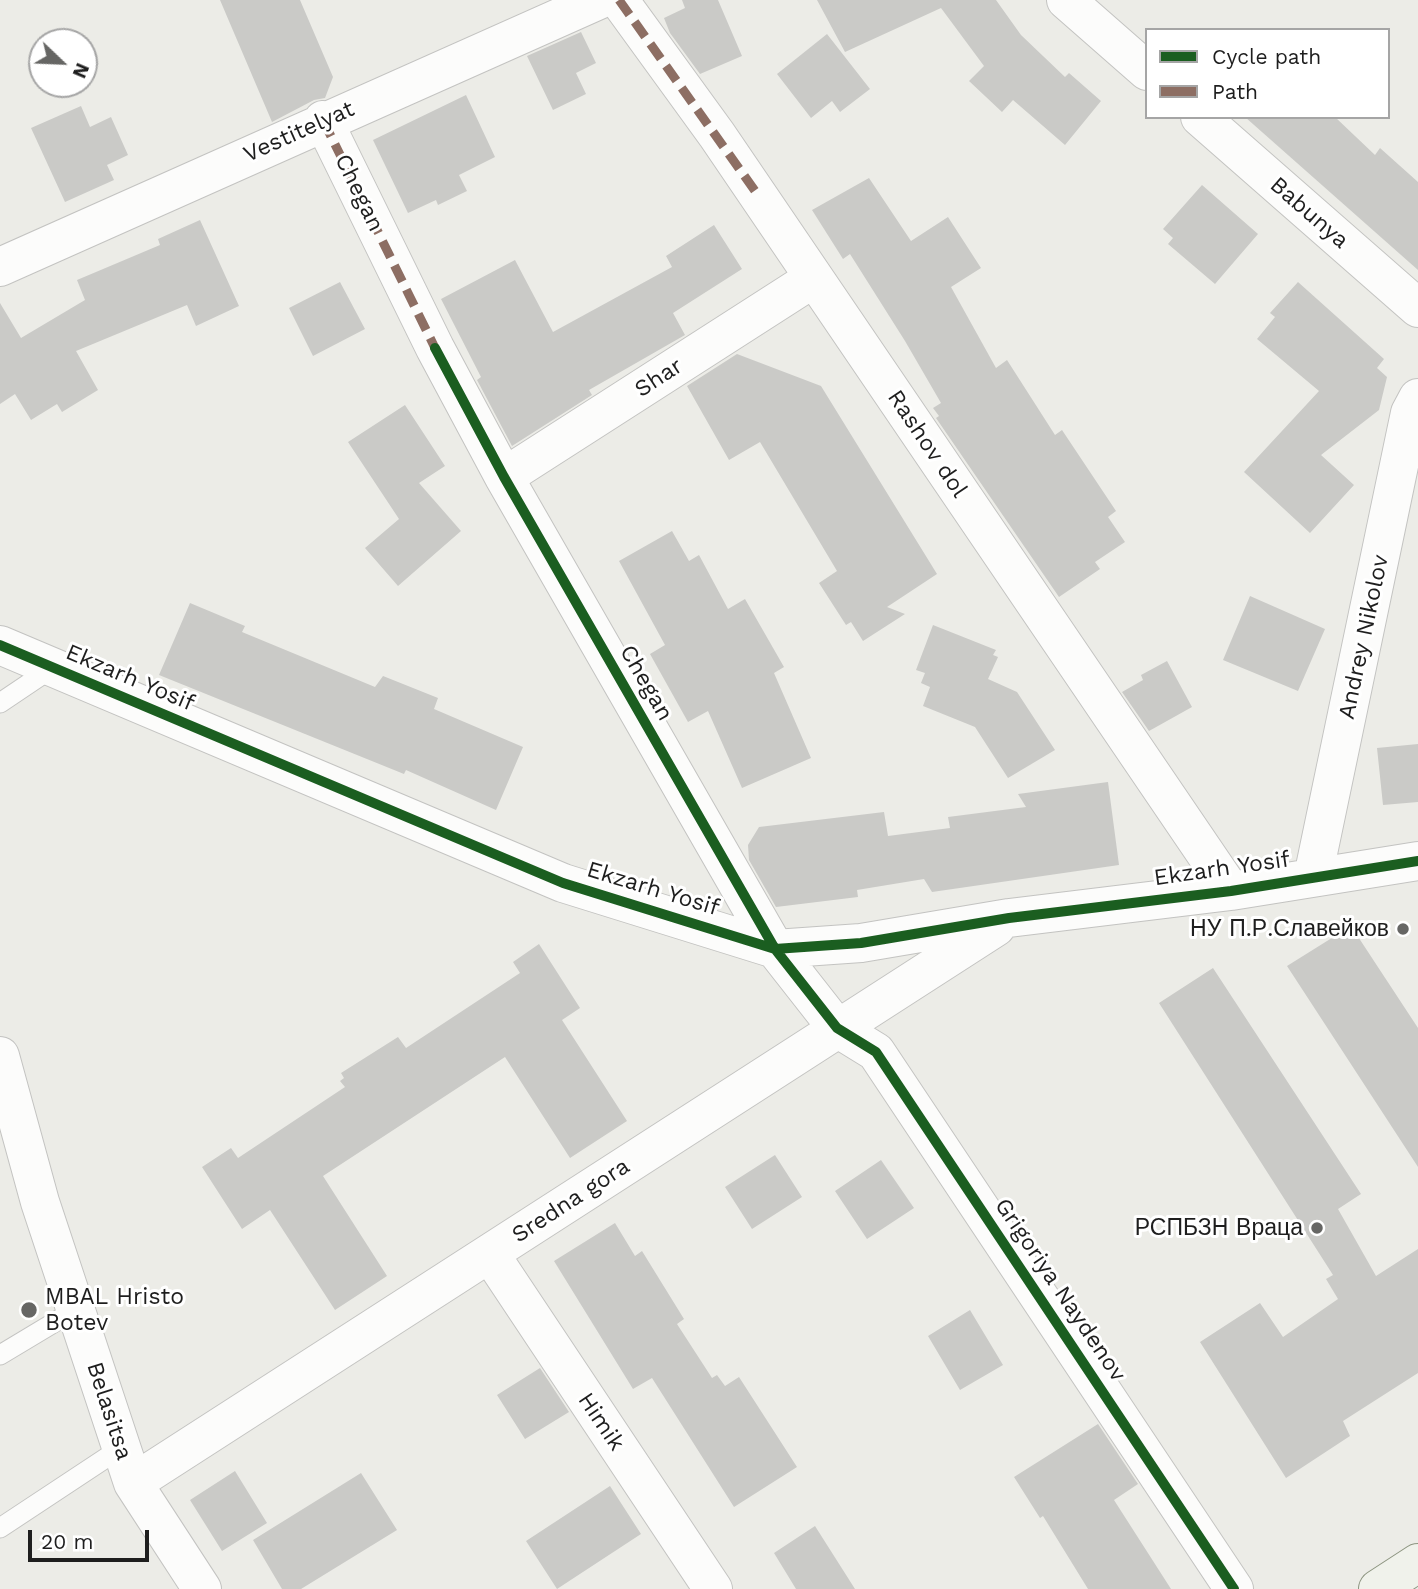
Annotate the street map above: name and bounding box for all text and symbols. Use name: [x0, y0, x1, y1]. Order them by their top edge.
north arrow: [28, 28, 98, 98]
legend: [1145, 28, 1390, 119]
text: Cycle path: [1212, 44, 1321, 69]
text: N: [68, 60, 94, 82]
text: Path: [1212, 79, 1258, 104]
street label: Vestitelyat: [239, 95, 359, 169]
street label: Chegan: [328, 150, 390, 236]
street label: Babunya: [1264, 171, 1354, 255]
street label: Shar: [630, 352, 688, 404]
street label: Rashov dol: [881, 385, 973, 503]
street label: Andrey Nikolov: [1333, 552, 1395, 722]
street label: Ekzarh Yosif: [62, 639, 198, 717]
street label: Chegan: [613, 640, 679, 726]
street label: Ekzarh Yosif: [1152, 846, 1292, 892]
street label: Ekzarh Yosif: [583, 856, 723, 922]
place label: НУ П.Р.Славейков: [1190, 915, 1389, 943]
marker: НУ П.Р.Славейков: [1395, 921, 1411, 937]
street label: Sredna gora: [507, 1153, 635, 1249]
street label: Grigoriya Naydenov: [989, 1193, 1131, 1387]
place label: РСПБЗН Враца: [1135, 1214, 1303, 1242]
marker: РСПБЗН Враца: [1309, 1220, 1325, 1236]
place label: MBAL Hristo Botev: [45, 1283, 184, 1337]
marker: MBAL Hristo Botev: [19, 1300, 39, 1320]
street label: Belasitsa: [80, 1359, 138, 1463]
street label: Himik: [572, 1388, 630, 1456]
scale bar: [32, 1516, 152, 1560]
text: 20 m: [41, 1529, 93, 1554]

